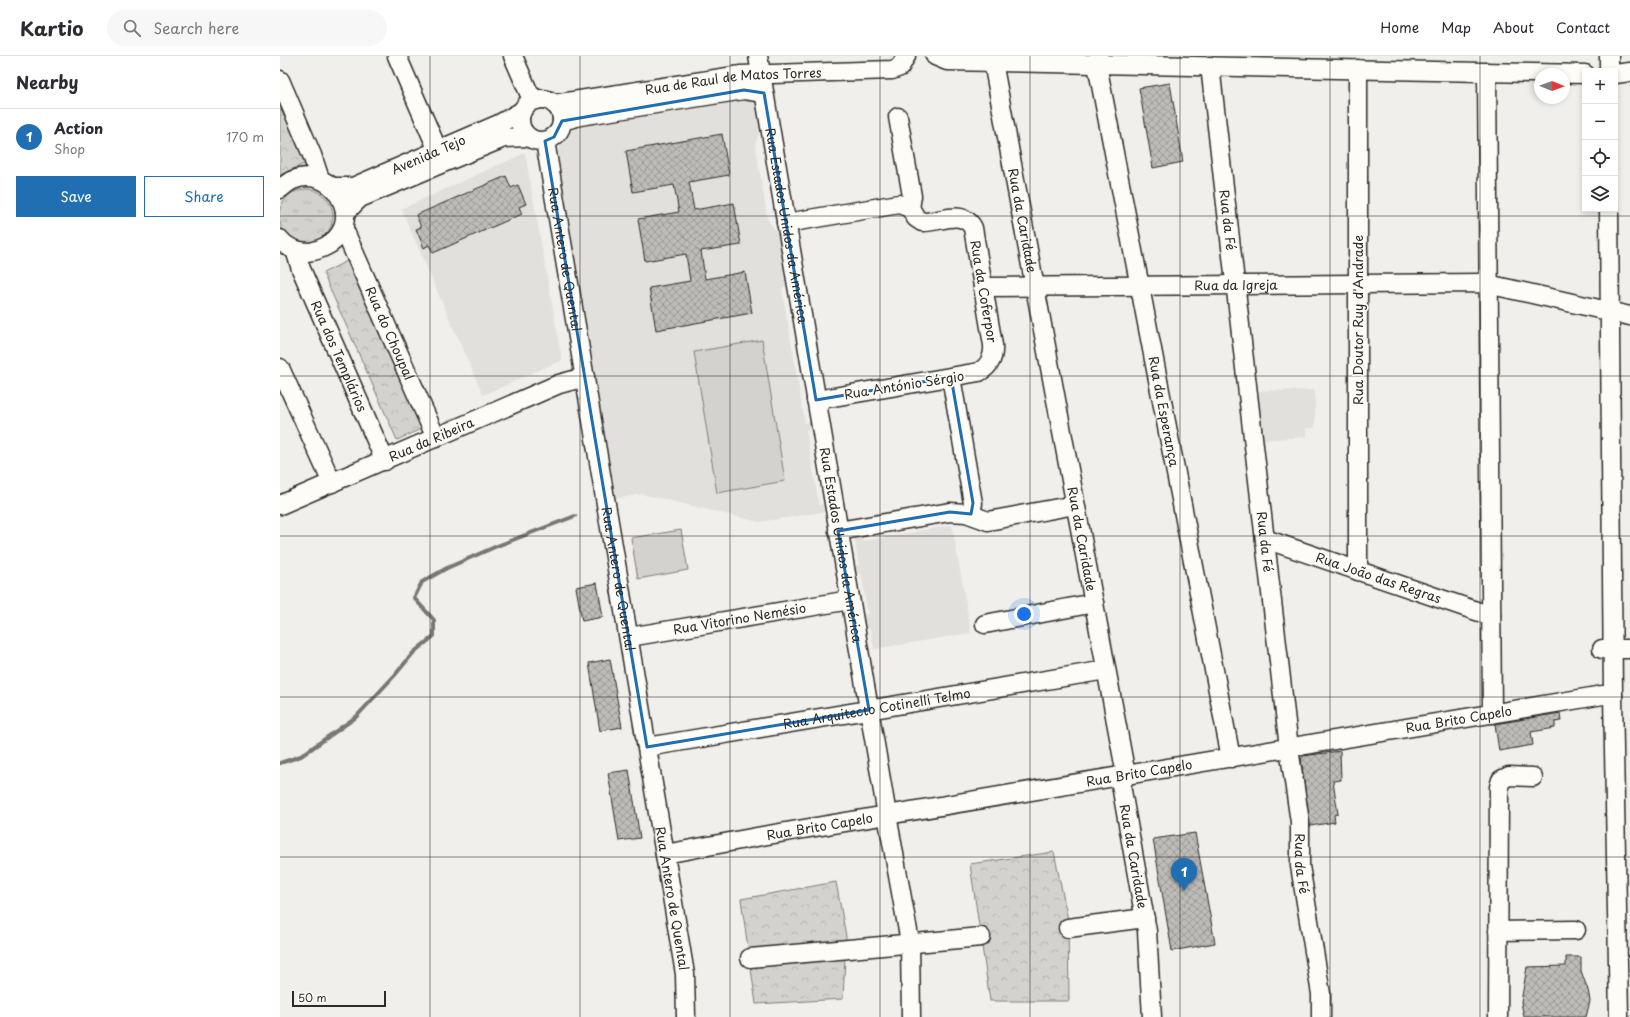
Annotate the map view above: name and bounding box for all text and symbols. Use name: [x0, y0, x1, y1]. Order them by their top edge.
search box: [107, 10, 387, 46]
text: Kartio: [20, 14, 83, 42]
text: Search here: [153, 16, 239, 39]
icon: search: [121, 17, 143, 39]
text: Home: [1380, 17, 1419, 38]
text: Map: [1441, 17, 1471, 38]
text: About: [1493, 17, 1534, 38]
text: Contact: [1556, 17, 1610, 38]
street label: Rua de Raul de Matos Torres: [644, 62, 822, 99]
north arrow: [1534, 68, 1570, 104]
map controls: [1582, 68, 1618, 212]
button: +: [1582, 68, 1618, 104]
text: Nearby: [16, 69, 78, 95]
button: −: [1582, 104, 1618, 140]
text: Action: [54, 116, 103, 139]
street label: Rua Estados Unidos da América: [761, 126, 813, 325]
text: 1: [26, 127, 32, 146]
text: 170 m: [226, 127, 264, 146]
street label: Avenida Tejo: [388, 130, 468, 178]
text: Shop: [54, 139, 85, 158]
button: locate: [1582, 140, 1618, 176]
street label: Rua da Caridade: [1004, 166, 1042, 274]
button: Save: [16, 176, 136, 217]
button: Share: [144, 176, 264, 217]
button: layers: [1582, 176, 1618, 212]
street label: Rua Antero de Quental: [544, 186, 587, 333]
street label: Rua da Fé: [1215, 189, 1241, 251]
street label: Rua Doutor Ruy d'Andrade: [1348, 235, 1367, 405]
street label: Rua da Coferpor: [966, 239, 1002, 344]
street label: Rua da Igreja: [1194, 275, 1278, 294]
street label: Rua do Choupal: [361, 283, 419, 383]
street label: Rua dos Templários: [307, 297, 372, 415]
street label: Rua da Esperança: [1145, 354, 1185, 469]
street label: Rua António Sérgio: [843, 366, 965, 403]
street label: Rua da Ribeira: [386, 412, 477, 466]
street label: Rua Estados Unidos da América: [816, 446, 868, 645]
street label: Rua da Caridade: [1063, 485, 1101, 593]
street label: Rua Antero de Quental: [598, 505, 641, 652]
street label: Rua da Fé: [1253, 510, 1279, 573]
street label: Rua João das Regras: [1314, 547, 1444, 607]
street label: Rua Vitorino Nemésio: [671, 598, 807, 638]
your location: [1014, 604, 1034, 624]
street label: Rua Arquitecto Cotinelli Telmo: [782, 683, 972, 733]
street label: Rua Brito Capelo: [1404, 700, 1513, 737]
street label: Rua Brito Capelo: [1084, 754, 1194, 791]
street label: Rua da Caridade: [1116, 803, 1153, 910]
street label: Rua Brito Capelo: [765, 808, 874, 844]
street label: Rua Antero de Quental: [651, 825, 694, 972]
street label: Rua da Fé: [1291, 833, 1314, 895]
pin: 1: [1171, 858, 1197, 891]
scale bar: [292, 989, 386, 1008]
text: 50 m: [298, 989, 327, 1006]

